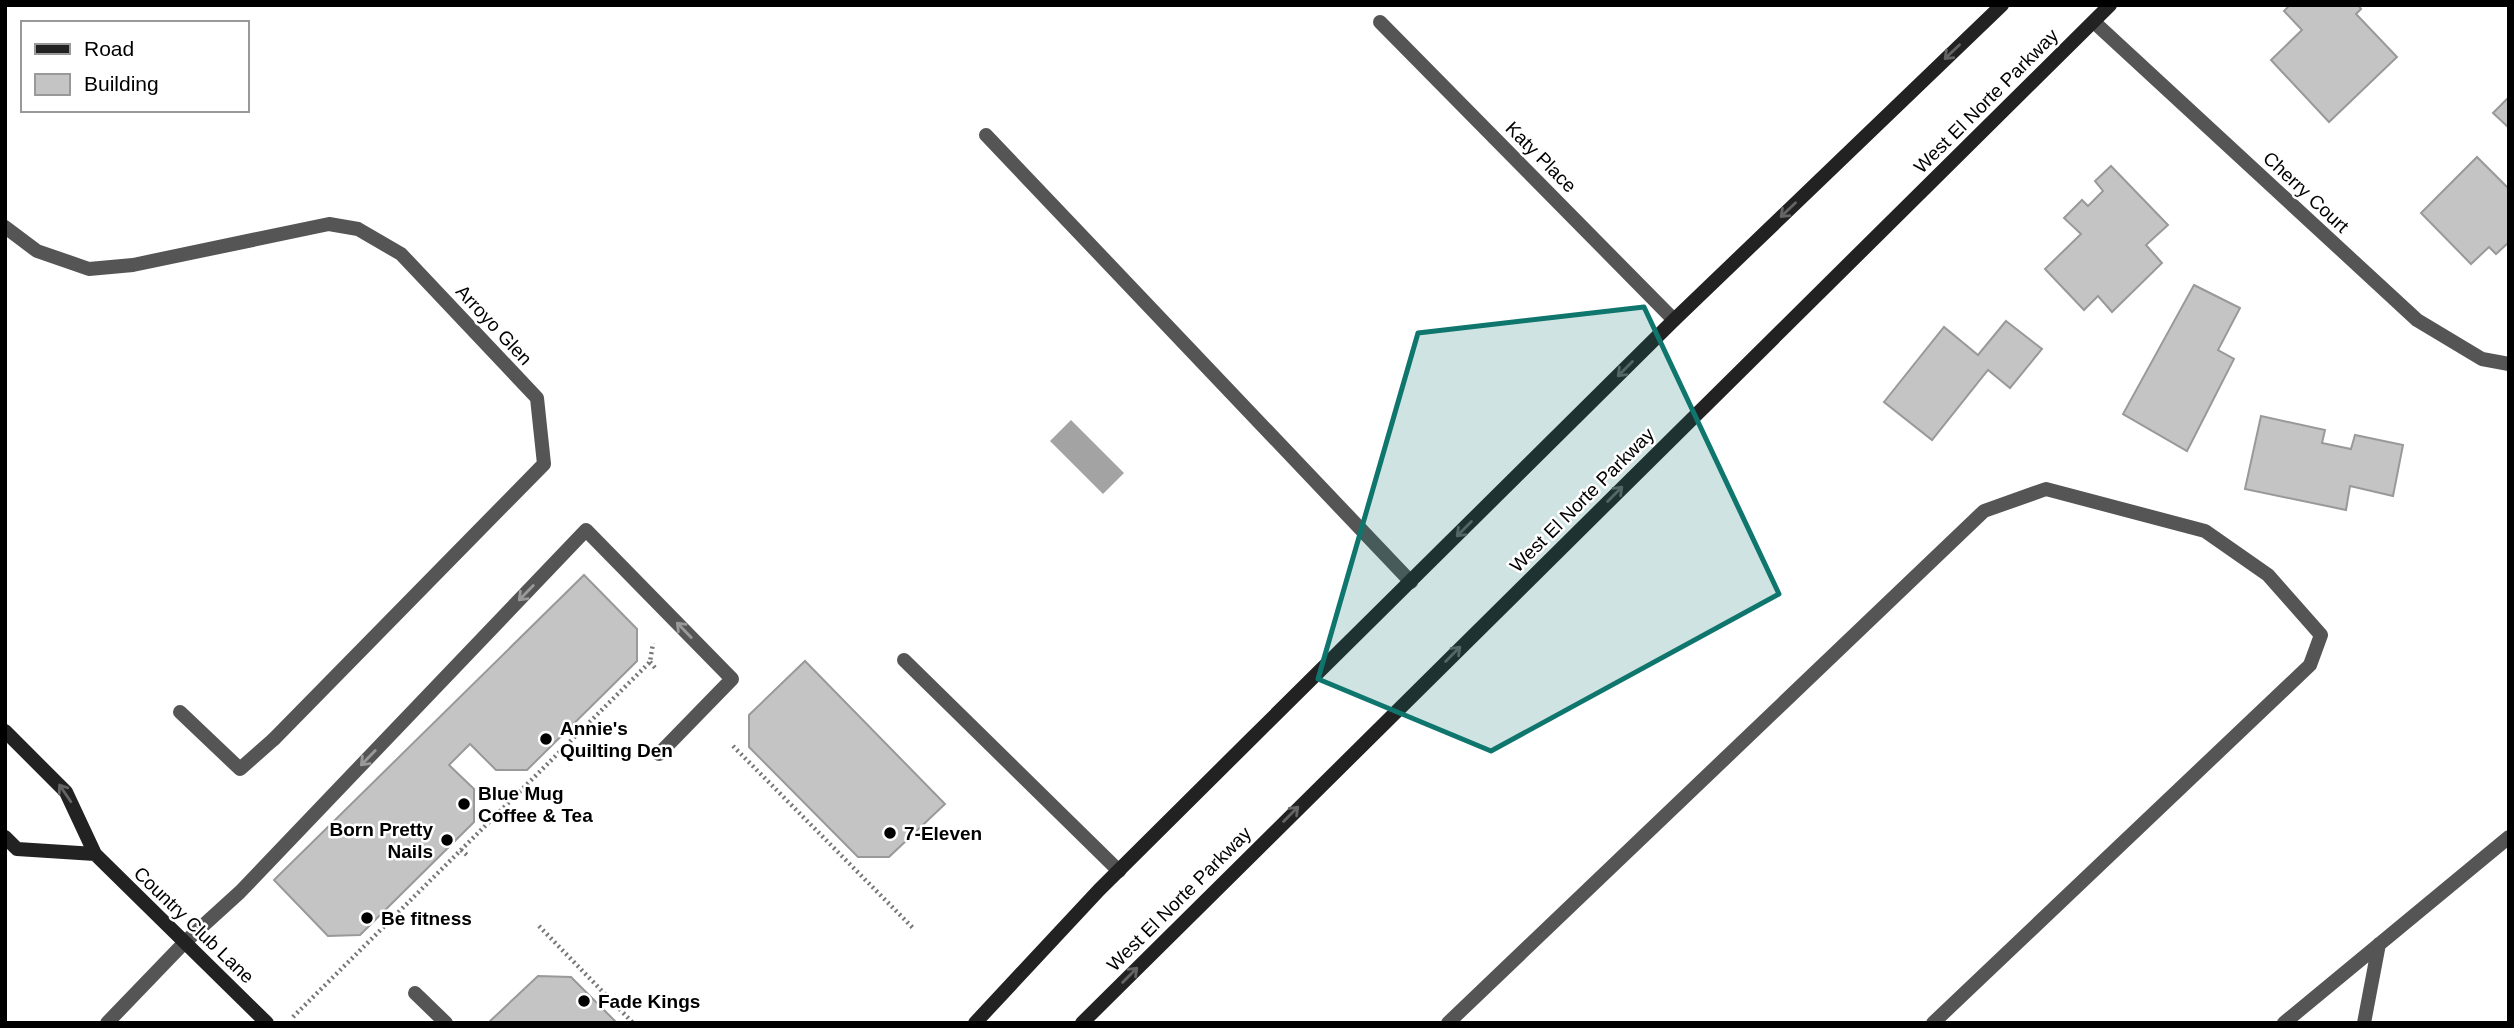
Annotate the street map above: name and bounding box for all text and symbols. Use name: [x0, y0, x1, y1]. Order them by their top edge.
legend: [21, 21, 248, 112]
street label: West El Norte Parkway: [1910, 24, 2063, 177]
text: Road: [84, 37, 134, 60]
one-way arrow: [1944, 44, 1961, 61]
text: Building: [84, 72, 159, 95]
street label: Katy Place: [1501, 117, 1581, 197]
street label: Cherry Court: [2259, 147, 2353, 237]
one-way arrow: [1780, 201, 1797, 218]
street label: Arroyo Glen: [452, 281, 536, 369]
one-way arrow: [1617, 360, 1634, 377]
street label: West El Norte Parkway: [1506, 423, 1659, 576]
one-way arrow: [1606, 486, 1623, 503]
one-way arrow: [1456, 521, 1473, 538]
one-way arrow: [517, 585, 534, 602]
one-way arrow: [676, 622, 693, 639]
one-way arrow: [1444, 646, 1461, 663]
place label: Annie's Quilting Den: [560, 718, 673, 761]
marker: Annie's Quilting Den: [538, 731, 554, 747]
one-way arrow: [360, 749, 377, 766]
place label: Blue Mug Coffee & Tea: [478, 783, 593, 826]
one-way arrow: [57, 784, 72, 803]
marker: Blue Mug Coffee & Tea: [456, 796, 472, 812]
one-way arrow: [1283, 806, 1300, 823]
place label: Born Pretty Nails: [330, 819, 433, 862]
street label: West El Norte Parkway: [1103, 822, 1256, 975]
place label: 7-Eleven: [904, 823, 982, 844]
marker: 7-Eleven: [882, 825, 898, 841]
marker: Born Pretty Nails: [439, 832, 455, 848]
street label: Country Club Lane: [130, 862, 258, 988]
place label: Be fitness: [381, 908, 472, 929]
marker: Be fitness: [359, 910, 375, 926]
one-way arrow: [1122, 966, 1139, 983]
place label: Fade Kings: [598, 991, 700, 1012]
marker: Fade Kings: [576, 993, 592, 1009]

